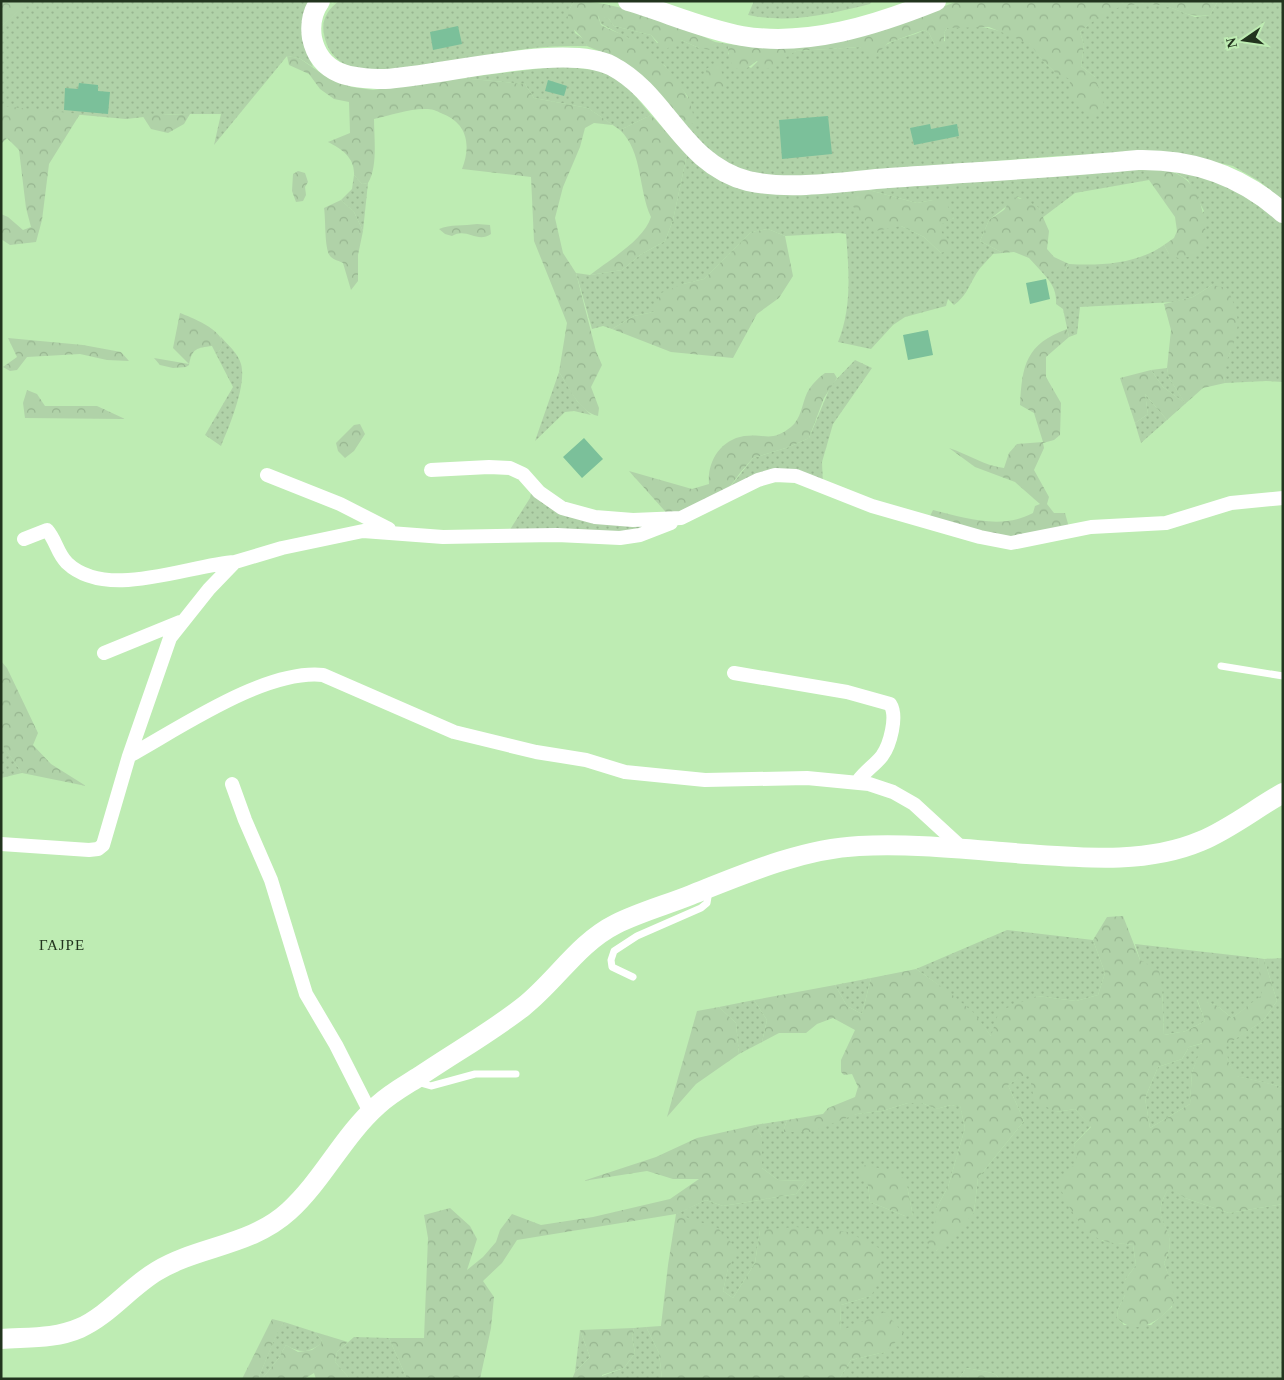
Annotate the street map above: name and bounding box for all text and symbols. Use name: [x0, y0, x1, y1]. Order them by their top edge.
north arrow: [1219, 15, 1269, 65]
text: N: [1223, 36, 1240, 49]
district label: ГАЈРЕ: [39, 937, 85, 953]

